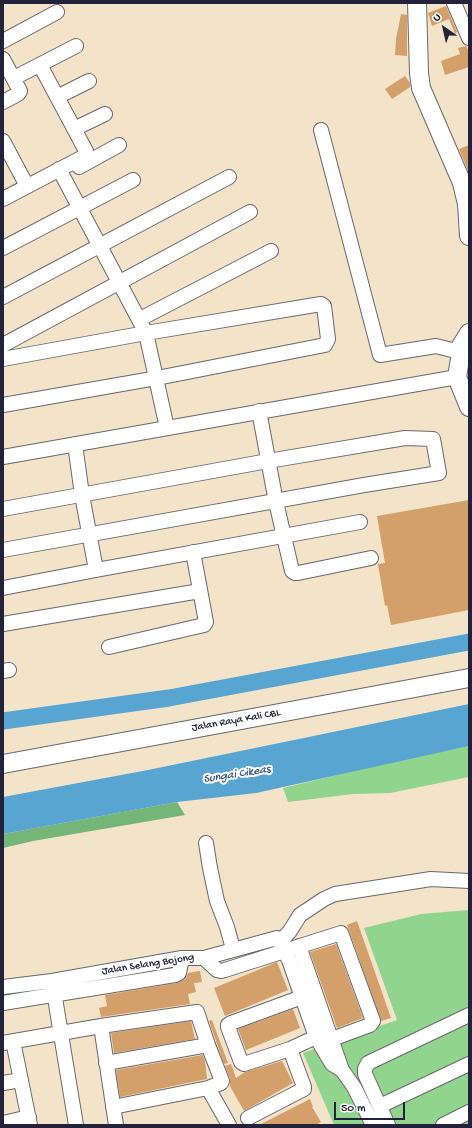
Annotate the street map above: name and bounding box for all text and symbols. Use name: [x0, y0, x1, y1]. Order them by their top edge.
north arrow: [424, 8, 464, 48]
text: U: [431, 11, 443, 25]
street label: Jalan Raya Kali CBL: [191, 707, 281, 735]
water label: Sungai Cikeas: [203, 763, 271, 787]
street label: Jalan Selang Bojong: [101, 951, 195, 979]
scale bar: [336, 1094, 407, 1120]
text: 50 m: [341, 1102, 366, 1116]

